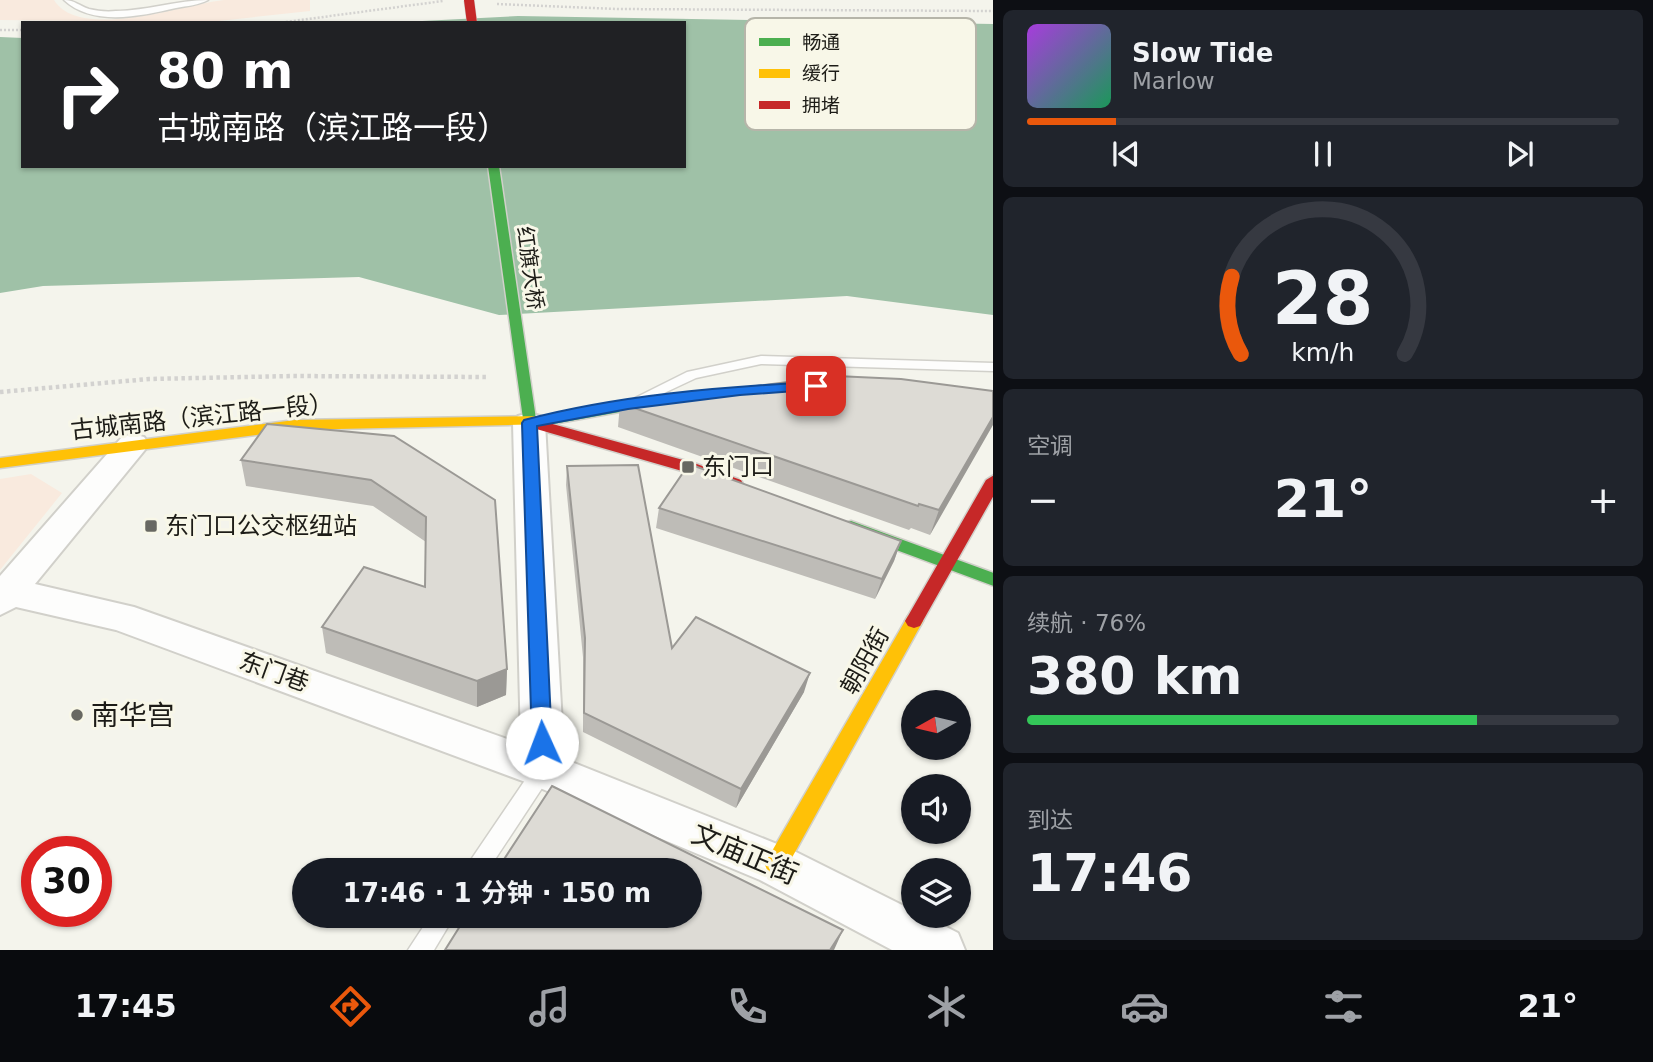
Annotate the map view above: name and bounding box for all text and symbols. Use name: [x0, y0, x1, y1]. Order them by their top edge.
legend: [745, 18, 976, 130]
text: 畅通: [802, 31, 840, 53]
text: Slow Tide: [1132, 38, 1273, 68]
text: 80 m: [157, 43, 293, 100]
icon: right: [42, 49, 133, 140]
text: 缓行: [802, 62, 840, 84]
text: Marlow: [1132, 68, 1215, 94]
text: 拥堵: [802, 94, 840, 116]
text: 古城南路（滨江路一段）: [157, 109, 509, 147]
icon: previous: [1107, 135, 1145, 173]
icon: pause: [1304, 135, 1342, 173]
icon: next: [1501, 135, 1539, 173]
street label: 红旗大桥: [512, 225, 548, 311]
text: 28: [1272, 256, 1374, 341]
text: km/h: [1291, 338, 1355, 367]
pin: [786, 356, 846, 416]
icon: arrive: [797, 367, 835, 405]
street label: 古城南路（滨江路一段）: [69, 389, 335, 445]
text: 空调: [1027, 433, 1073, 459]
place label: 东门口: [702, 453, 774, 481]
marker: 东门口: [680, 459, 696, 475]
text: 21°: [1274, 469, 1372, 529]
text: −: [1027, 478, 1059, 522]
text: +: [1587, 478, 1619, 522]
place label: 东门口公交枢纽站: [165, 512, 357, 540]
marker: 东门口公交枢纽站: [143, 518, 159, 534]
text: 续航 · 76%: [1027, 610, 1146, 636]
street label: 朝阳街: [835, 623, 895, 699]
text: 380 km: [1027, 646, 1242, 706]
street label: 东门巷: [235, 647, 313, 697]
north arrow: [901, 690, 971, 760]
map controls: [901, 690, 971, 928]
place label: 南华宫: [91, 699, 175, 732]
position arrow: [505, 706, 579, 780]
marker: 南华宫: [69, 707, 85, 723]
button: sound: [901, 774, 971, 844]
text: 到达: [1027, 807, 1073, 833]
street label: 文庙正街: [687, 817, 803, 891]
speed limit sign: 30: [21, 836, 112, 927]
text: 17:46: [1027, 843, 1193, 903]
button: layers: [901, 858, 971, 928]
text: 17:46 · 1 分钟 · 150 m: [343, 878, 651, 908]
icon: directions: [326, 982, 375, 1031]
icon: music: [525, 982, 574, 1031]
icon: phone: [723, 982, 772, 1031]
icon: climate: [922, 982, 971, 1031]
icon: car: [1120, 982, 1169, 1031]
icon: filters: [1319, 982, 1368, 1031]
text: 17:45: [75, 987, 177, 1025]
text: 21°: [1518, 987, 1578, 1025]

